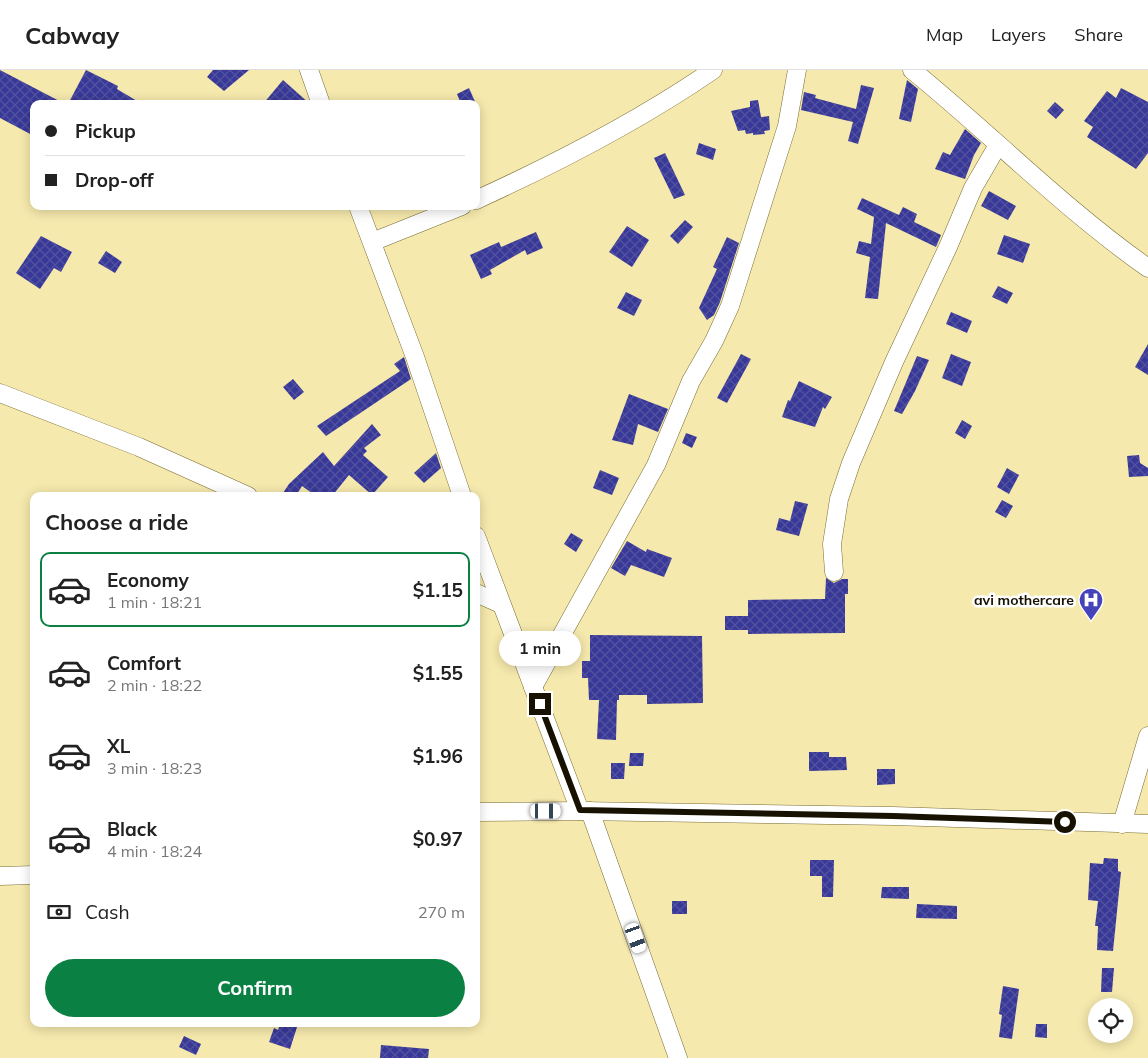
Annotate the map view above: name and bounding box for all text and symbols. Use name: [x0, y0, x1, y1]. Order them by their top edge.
text: Cabway: [25, 20, 119, 50]
text: Map: [926, 23, 963, 46]
text: Layers: [991, 23, 1046, 46]
text: Share: [1074, 23, 1123, 46]
text: Pickup: [75, 119, 136, 143]
text: Drop-off: [75, 168, 153, 192]
text: Choose a ride: [45, 508, 188, 536]
icon: car: [47, 567, 92, 612]
text: Economy: [107, 568, 189, 592]
text: $1.15: [413, 578, 463, 602]
hospital icon: avi mothercare: [1078, 587, 1104, 621]
place label: avi mothercare: [974, 591, 1074, 609]
text: 1 min · 18:21: [107, 592, 202, 612]
callout: 1 min: [499, 632, 581, 666]
text: 1 min: [519, 638, 561, 658]
icon: car: [47, 650, 92, 695]
text: Comfort: [107, 651, 181, 675]
text: $1.55: [413, 661, 463, 685]
text: 2 min · 18:22: [107, 675, 202, 695]
route end: [529, 693, 551, 715]
icon: car: [47, 733, 92, 778]
text: XL: [107, 734, 130, 758]
text: $1.96: [413, 744, 463, 768]
text: 3 min · 18:23: [107, 758, 202, 778]
car: [531, 804, 561, 819]
route start: [1054, 811, 1076, 833]
icon: car: [47, 816, 92, 861]
text: Black: [107, 817, 157, 841]
text: $0.97: [413, 827, 463, 851]
text: 4 min · 18:24: [107, 841, 202, 861]
icon: cash: [45, 898, 73, 926]
text: Cash: [85, 900, 130, 924]
text: 270 m: [418, 902, 465, 922]
car: [623, 921, 648, 955]
button: Confirm: [45, 959, 465, 1017]
map controls: [1088, 998, 1133, 1043]
button: locate: [1088, 998, 1133, 1043]

